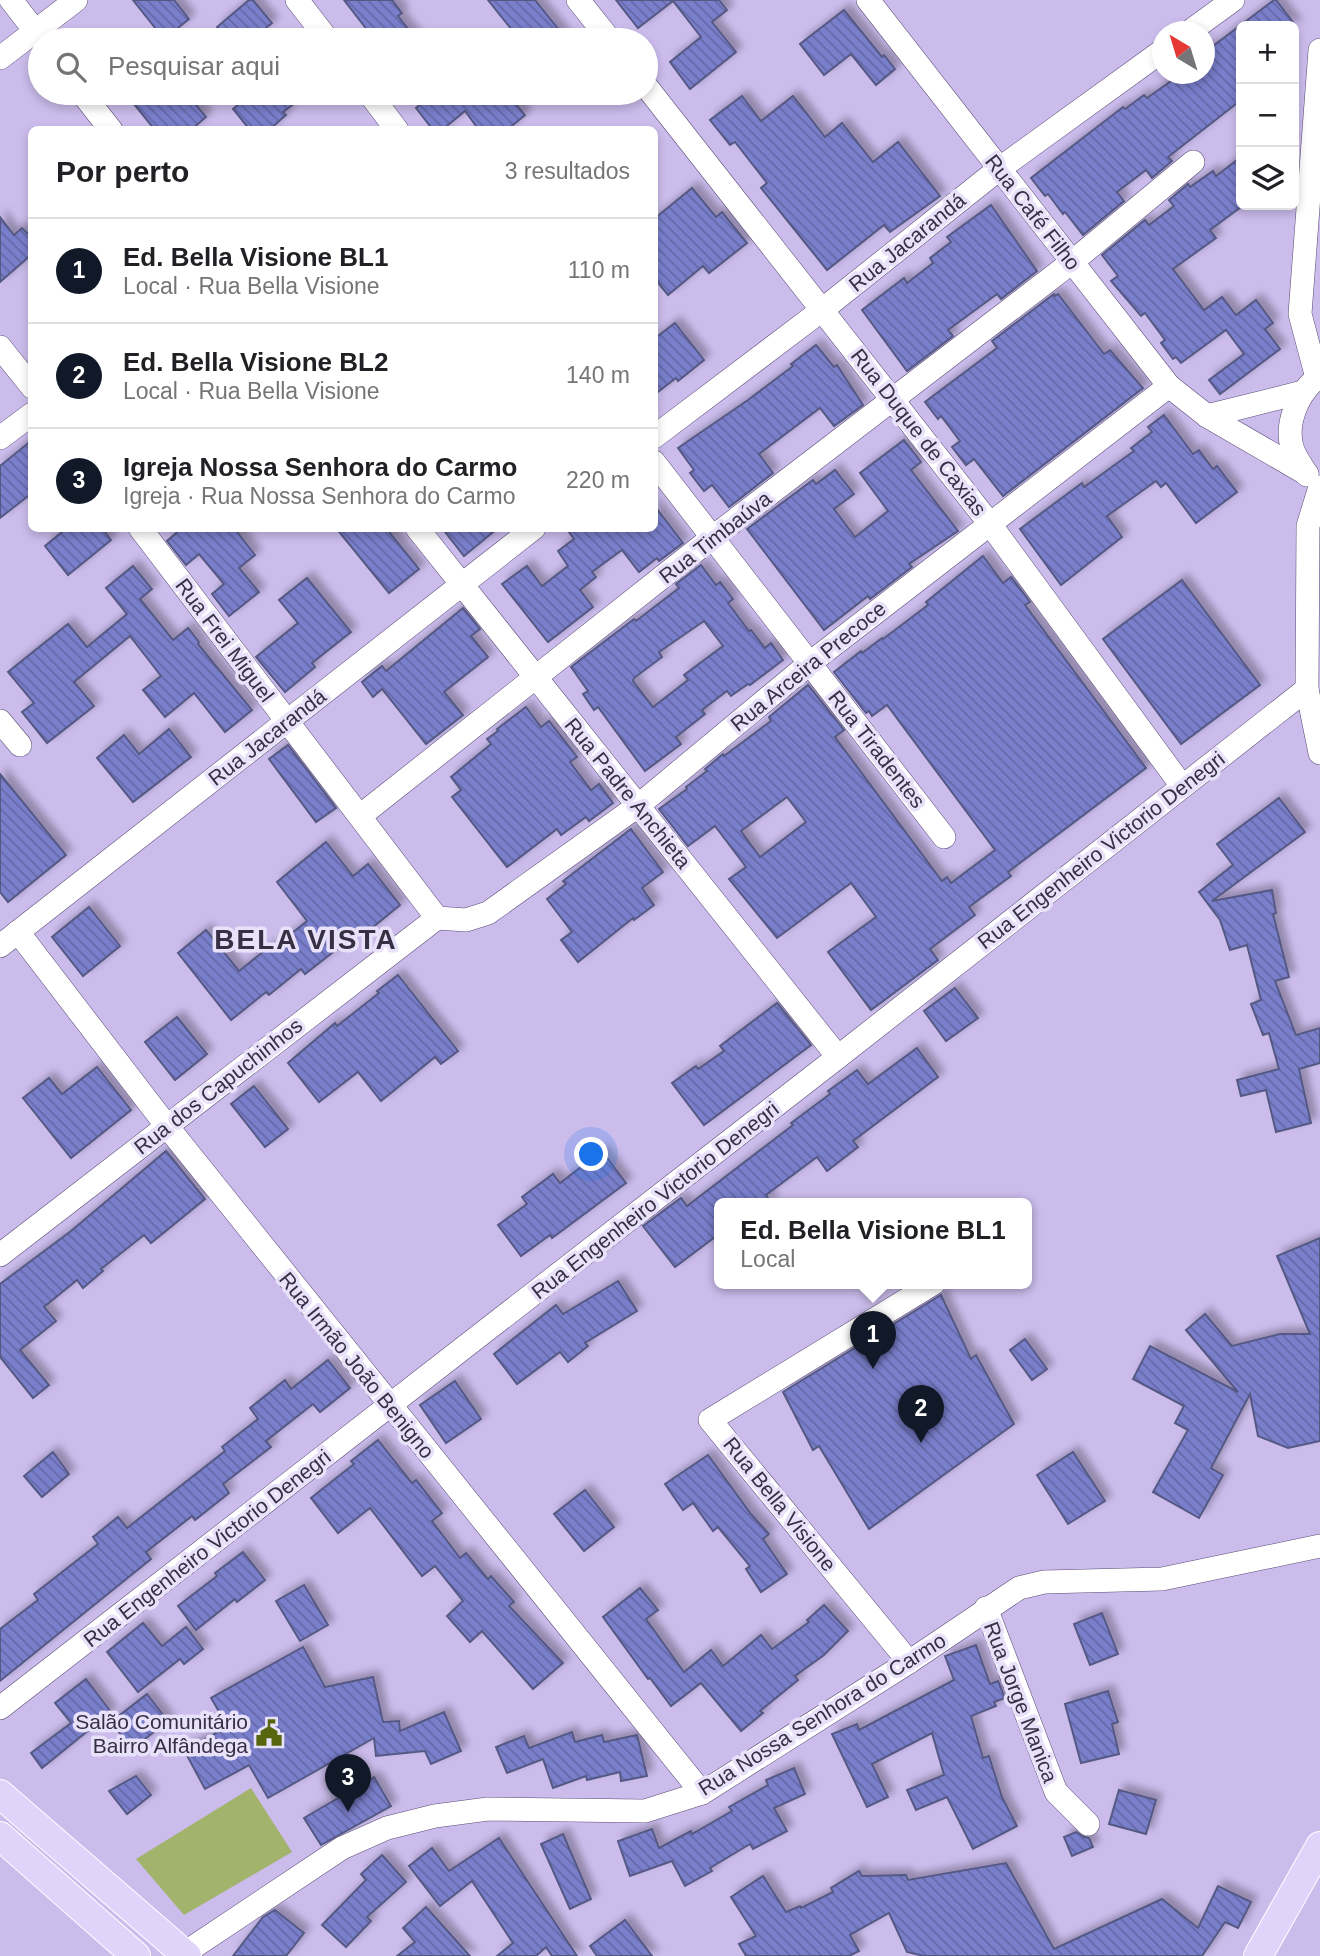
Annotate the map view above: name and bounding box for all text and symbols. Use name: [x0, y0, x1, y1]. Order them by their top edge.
north arrow: [1152, 21, 1215, 84]
map controls: [1236, 21, 1299, 210]
button: +: [1236, 21, 1299, 84]
search box: [28, 28, 658, 105]
icon: search: [52, 48, 90, 86]
text: Pesquisar aqui: [108, 51, 280, 81]
button: −: [1236, 84, 1299, 147]
button: layers: [1236, 147, 1299, 210]
street label: Rua Café Filho: [981, 150, 1085, 274]
text: Por perto: [56, 155, 189, 188]
text: 3 resultados: [505, 158, 630, 184]
street label: Rua Jacarandá: [844, 188, 970, 296]
text: Ed. Bella Visione BL1: [123, 242, 388, 272]
text: 1: [73, 257, 85, 283]
text: 110 m: [568, 257, 630, 283]
text: Local · Rua Bella Visione: [123, 273, 380, 299]
street label: Rua Duque de Caxias: [847, 344, 991, 520]
text: Ed. Bella Visione BL2: [123, 347, 388, 377]
text: 2: [73, 362, 85, 388]
text: 140 m: [566, 362, 630, 388]
text: Local · Rua Bella Visione: [123, 378, 380, 404]
text: Igreja Nossa Senhora do Carmo: [123, 452, 517, 482]
text: 3: [73, 467, 85, 493]
text: 220 m: [566, 467, 630, 493]
text: Igreja · Rua Nossa Senhora do Carmo: [123, 483, 515, 509]
street label: Rua Timbaúva: [655, 486, 776, 588]
street label: Rua Frei Miguel: [171, 574, 279, 706]
street label: Rua Arceira Precoce: [726, 596, 890, 736]
street label: Rua Jacarandá: [204, 684, 330, 790]
street label: Rua Tiradentes: [824, 686, 930, 812]
street label: Rua Padre Anchieta: [560, 713, 696, 873]
street label: Rua Engenheiro Victorio Denegri: [973, 747, 1229, 953]
district label: BELA VISTA: [214, 924, 398, 955]
street label: Rua dos Capuchinhos: [130, 1013, 306, 1159]
street label: Rua Engenheiro Victorio Denegri: [527, 1097, 783, 1303]
your location: [574, 1137, 608, 1171]
popup: [714, 1198, 1032, 1289]
text: Ed. Bella Visione BL1: [740, 1215, 1006, 1245]
text: Local: [740, 1246, 795, 1272]
street label: Rua Irmão João Benigno: [275, 1267, 439, 1463]
pin: 1: [850, 1311, 896, 1369]
pin: 2: [898, 1385, 944, 1443]
street label: Rua Bella Visione: [719, 1432, 841, 1576]
street label: Rua Engenheiro Victorio Denegri: [79, 1445, 335, 1651]
street label: Rua Jorge Manica: [980, 1618, 1062, 1786]
street label: Rua Nossa Senhora do Carmo: [694, 1628, 950, 1800]
place label: Salão Comunitário Bairro Alfândega: [75, 1710, 248, 1757]
public building icon: Salão Comunitário Bairro Alfândega: [254, 1718, 284, 1748]
pin: 3: [325, 1754, 371, 1812]

